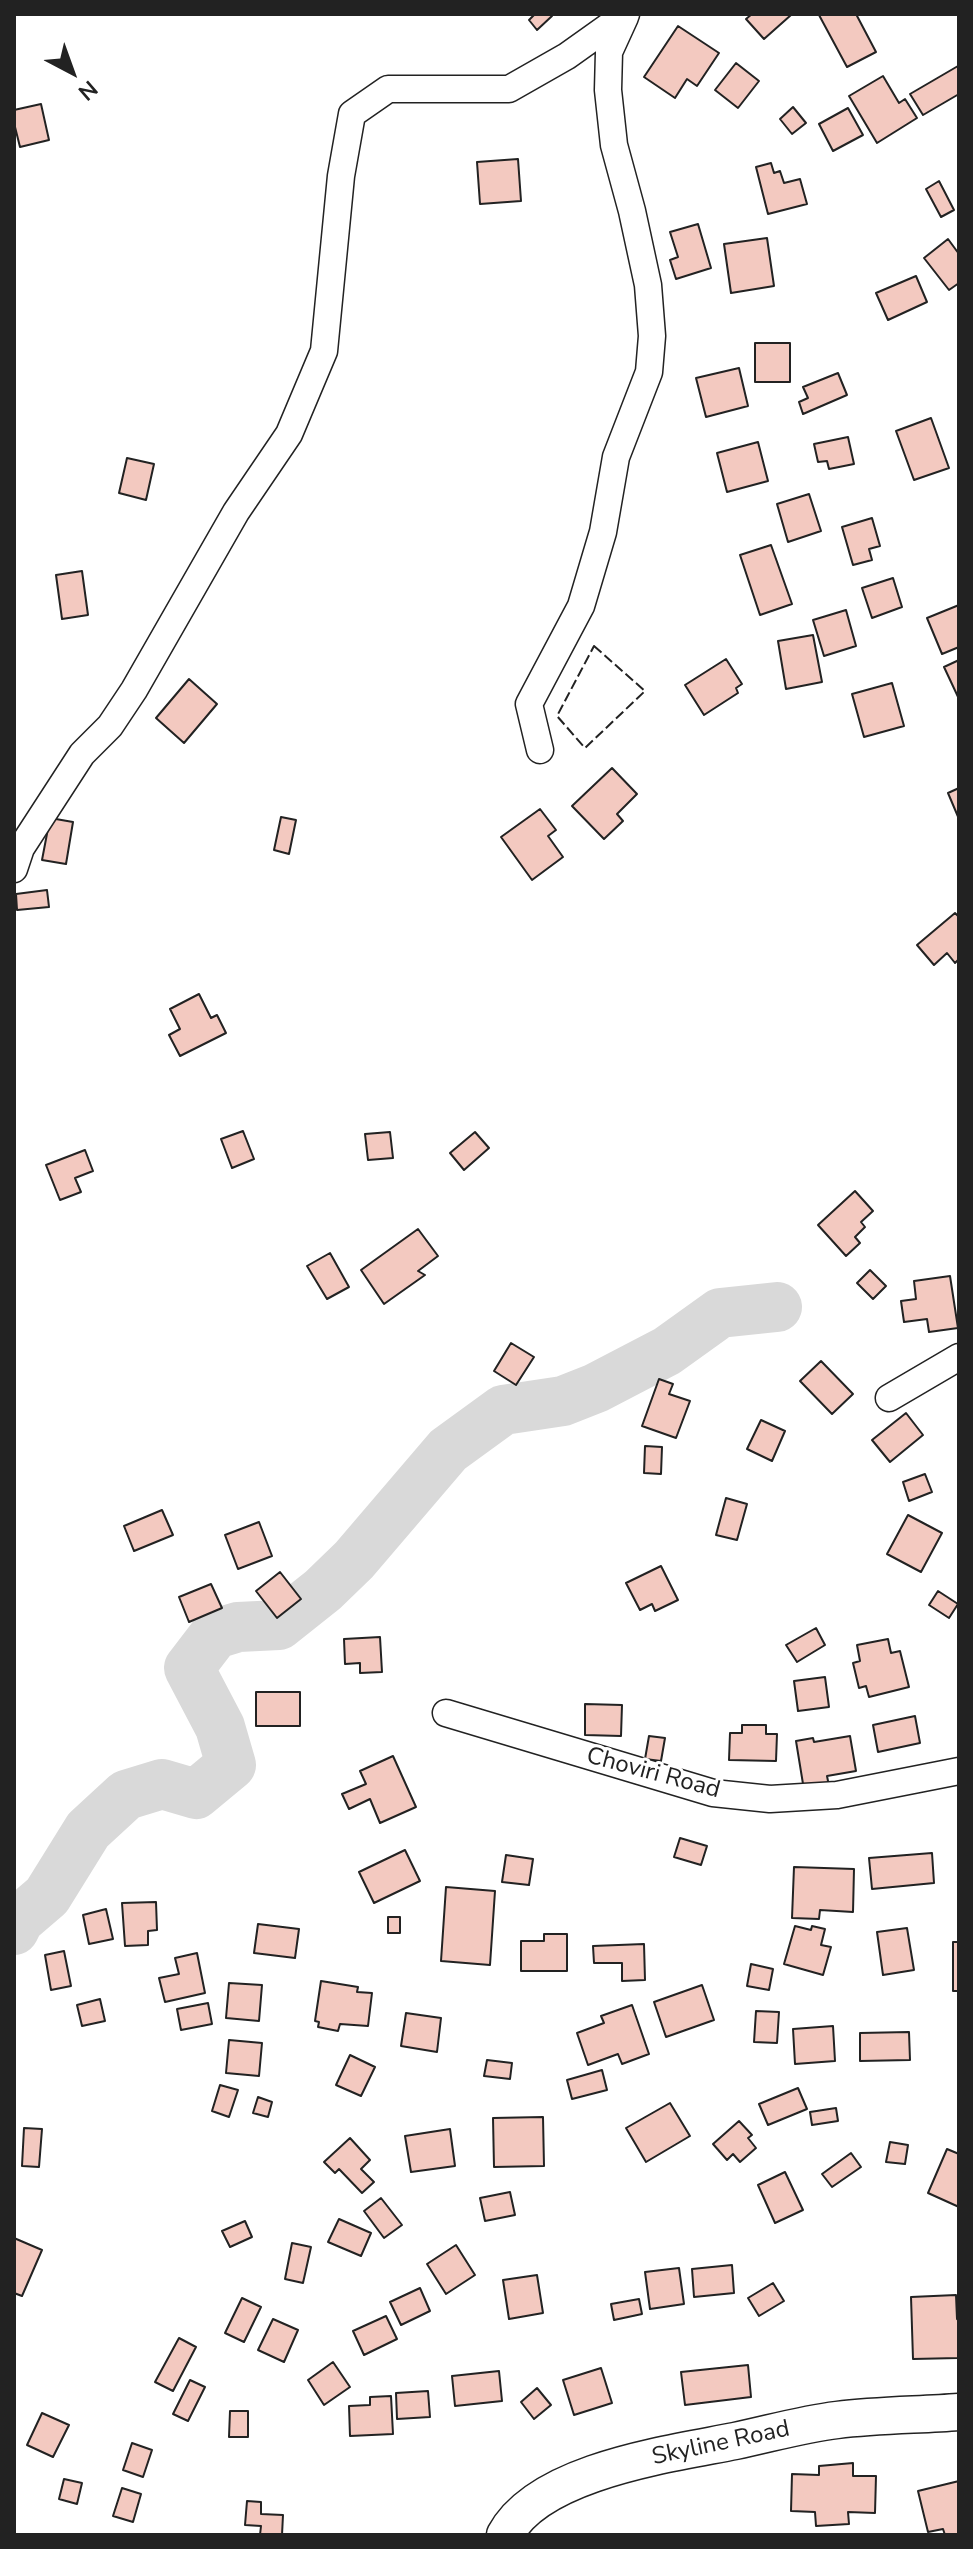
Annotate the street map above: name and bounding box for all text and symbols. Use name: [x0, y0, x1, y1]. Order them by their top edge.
north arrow: [32, 32, 112, 112]
text: N: [72, 73, 104, 107]
street label: Choviri Road: [583, 1742, 723, 1806]
street label: Skyline Road: [650, 2415, 792, 2473]

